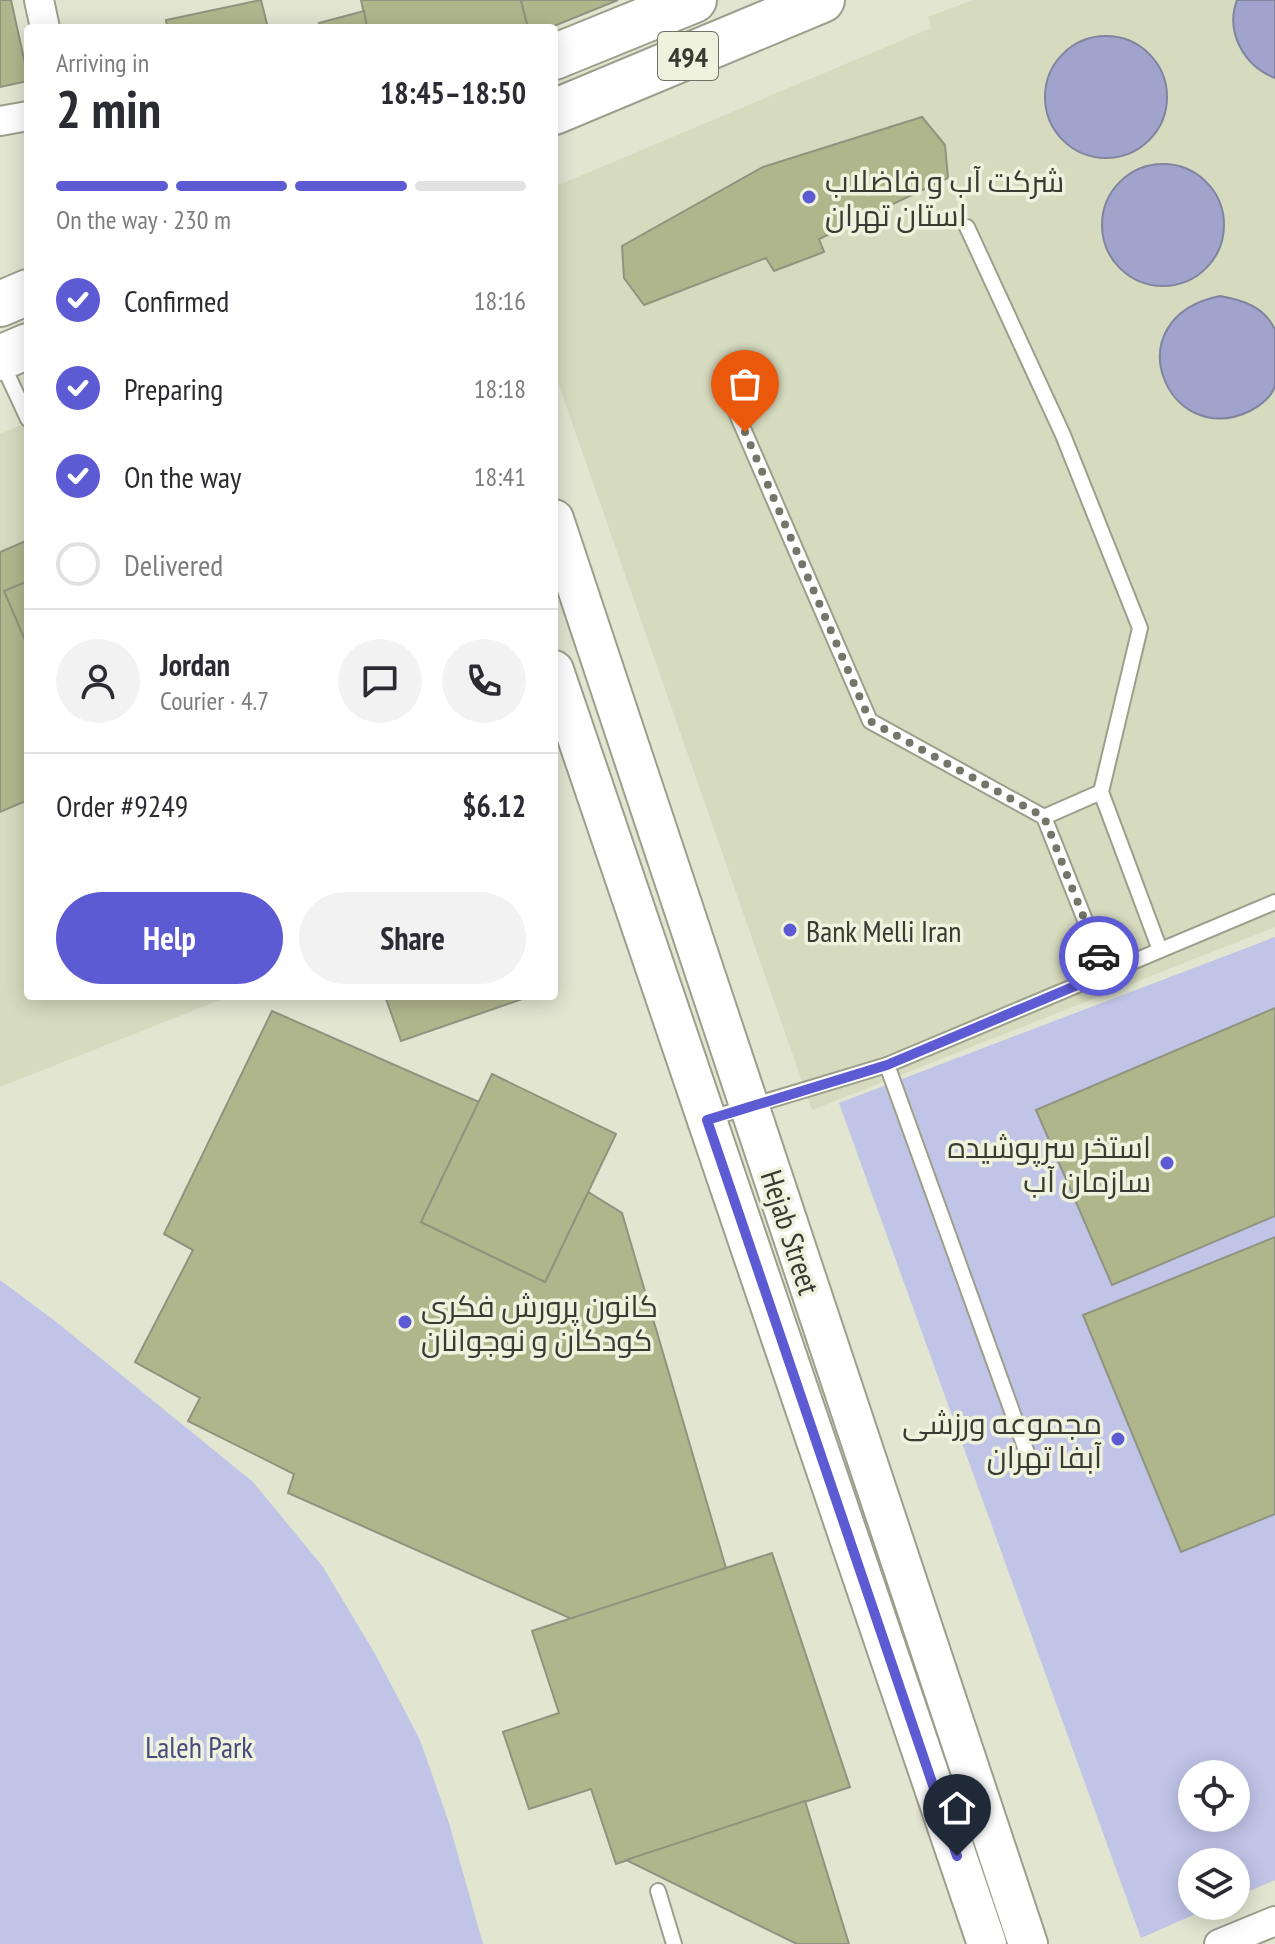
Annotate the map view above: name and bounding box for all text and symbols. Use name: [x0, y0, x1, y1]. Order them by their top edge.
road number: 494: [658, 32, 718, 80]
text: Arriving in: [56, 46, 149, 79]
text: 18:45–18:50: [380, 73, 526, 112]
text: 2 min: [56, 75, 161, 142]
place label: شرکت آب و فاضلاب استان تهران: [825, 161, 1064, 234]
marker: شرکت آب و فاضلاب استان تهران: [800, 188, 818, 206]
text: On the way · 230 m: [56, 203, 231, 236]
icon: check: [56, 278, 100, 322]
text: Confirmed: [124, 281, 229, 320]
text: 18:16: [474, 284, 526, 317]
pin: [711, 350, 779, 432]
icon: bag: [723, 362, 767, 406]
icon: check: [56, 366, 100, 410]
text: Preparing: [124, 369, 223, 408]
text: 18:18: [474, 372, 526, 405]
icon: check: [56, 454, 100, 498]
text: On the way: [124, 457, 241, 496]
text: 18:41: [474, 460, 526, 493]
text: Delivered: [124, 545, 223, 584]
button: person: [56, 639, 140, 723]
button: chat: [338, 639, 422, 723]
button: phone: [442, 639, 526, 723]
text: Jordan: [160, 645, 230, 684]
text: Courier · 4.7: [160, 684, 269, 717]
text: Order #9249: [56, 786, 188, 825]
text: $6.12: [462, 786, 526, 825]
button: Help: [56, 892, 283, 984]
button: Share: [299, 892, 526, 984]
place label: Bank Melli Iran: [806, 911, 961, 950]
courier: [1059, 916, 1139, 996]
marker: Bank Melli Iran: [781, 921, 799, 939]
icon: car: [1077, 934, 1121, 978]
place label: استخر سرپوشیده سازمان آب: [948, 1127, 1151, 1200]
marker: استخر سرپوشیده سازمان آب: [1158, 1154, 1176, 1172]
street label: Hejab Street: [753, 1165, 830, 1300]
place label: کانون پرورش فکری کودکان و نوجوانان: [421, 1286, 658, 1359]
marker: کانون پرورش فکری کودکان و نوجوانان: [396, 1313, 414, 1331]
place label: مجموعه ورزشی آبفا تهران: [902, 1403, 1102, 1476]
marker: مجموعه ورزشی آبفا تهران: [1109, 1430, 1127, 1448]
park label: Laleh Park: [145, 1727, 253, 1766]
map controls: [1178, 1760, 1250, 1920]
button: locate: [1178, 1760, 1250, 1832]
pin: [923, 1774, 991, 1856]
icon: home: [935, 1786, 979, 1830]
button: layers: [1178, 1848, 1250, 1920]

